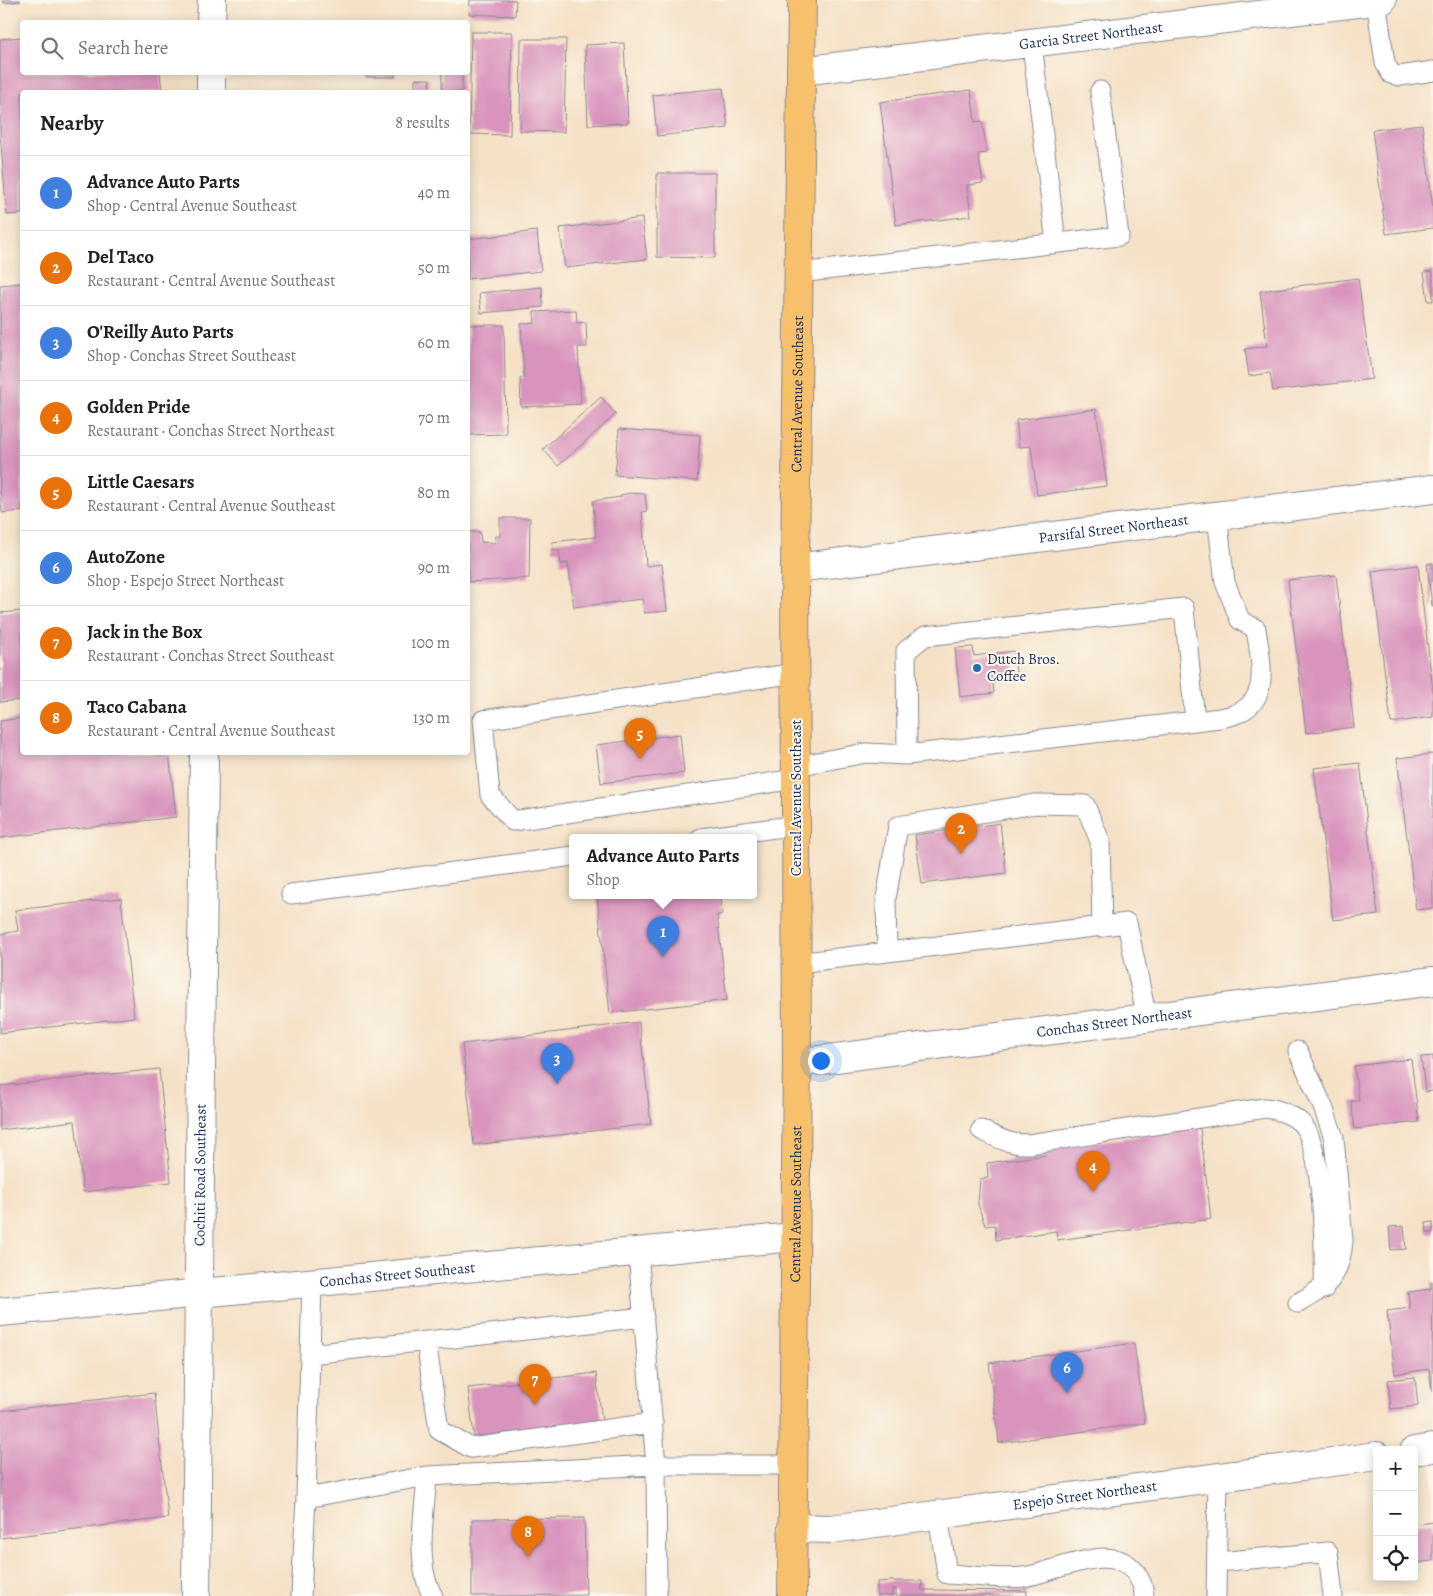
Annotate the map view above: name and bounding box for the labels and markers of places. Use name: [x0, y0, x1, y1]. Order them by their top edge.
place label: Dutch Bros. Coffee: [987, 649, 1060, 686]
marker: Dutch Bros. Coffee: [971, 662, 983, 674]
pin: 5: [624, 718, 656, 759]
pin: 2: [945, 813, 977, 854]
pin: 1: [647, 916, 679, 957]
pin: 3: [541, 1043, 573, 1084]
pin: 4: [1077, 1151, 1109, 1192]
pin: 6: [1051, 1352, 1083, 1393]
pin: 7: [519, 1364, 551, 1405]
pin: 8: [512, 1516, 544, 1557]

